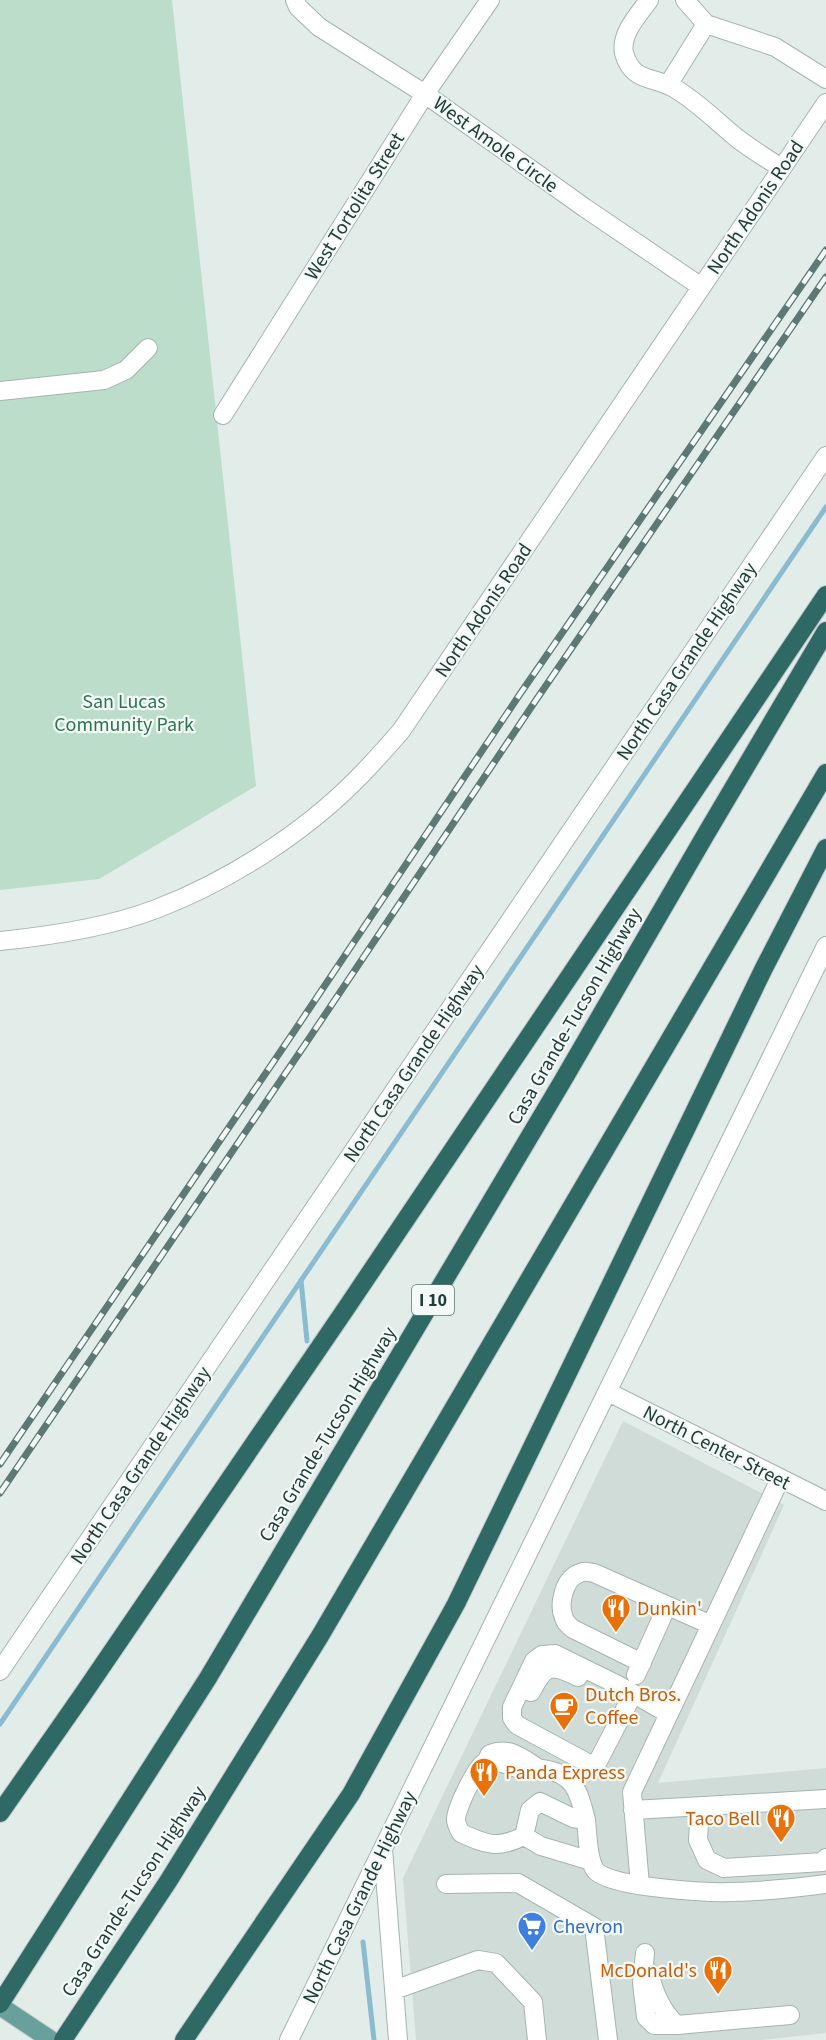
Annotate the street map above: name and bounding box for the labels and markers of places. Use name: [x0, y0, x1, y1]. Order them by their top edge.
restaurant icon: Dunkin': [600, 1592, 632, 1634]
place label: Dunkin': [637, 1595, 702, 1623]
place label: Dutch Bros. Coffee: [585, 1681, 681, 1732]
cafe icon: Dutch Bros. Coffee: [548, 1690, 580, 1732]
restaurant icon: Panda Express: [468, 1756, 500, 1798]
place label: Panda Express: [505, 1759, 625, 1787]
restaurant icon: Taco Bell: [765, 1802, 797, 1844]
place label: Taco Bell: [685, 1805, 760, 1833]
supermarket icon: Chevron: [516, 1910, 548, 1952]
place label: Chevron: [553, 1913, 623, 1941]
restaurant icon: McDonald's: [702, 1954, 734, 1996]
place label: McDonald's: [600, 1957, 697, 1985]

